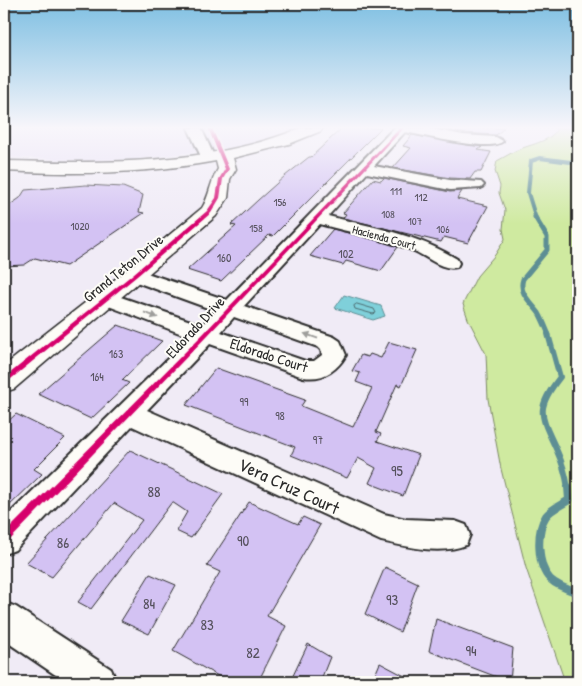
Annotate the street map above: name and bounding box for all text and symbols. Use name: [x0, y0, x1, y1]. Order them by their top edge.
house number: 111: [390, 184, 402, 198]
house number: 112: [414, 190, 428, 204]
house number: 156: [273, 195, 287, 209]
house number: 108: [381, 207, 395, 221]
house number: 107: [408, 214, 422, 228]
house number: 1020: [71, 219, 90, 233]
street label: Hacienda Court: [350, 220, 418, 254]
house number: 158: [249, 221, 263, 235]
house number: 106: [436, 222, 450, 236]
street label: Grand Teton Drive: [78, 229, 168, 307]
house number: 102: [338, 245, 354, 262]
house number: 160: [217, 249, 231, 266]
street label: Eldorado Drive: [161, 291, 229, 363]
one-way arrow: [144, 312, 159, 319]
one-way arrow: [303, 332, 318, 340]
street label: Eldorado Court: [227, 333, 311, 378]
house number: 163: [109, 345, 123, 362]
house number: 164: [90, 368, 104, 385]
house number: 99: [240, 393, 249, 410]
house number: 98: [275, 407, 285, 424]
house number: 97: [313, 431, 323, 448]
street label: Vera Cruz Court: [234, 452, 344, 521]
house number: 95: [391, 460, 404, 481]
house number: 88: [148, 481, 161, 502]
house number: 90: [237, 530, 249, 551]
house number: 86: [57, 532, 69, 553]
house number: 93: [386, 589, 398, 610]
house number: 84: [143, 593, 155, 614]
house number: 83: [200, 614, 214, 635]
house number: 94: [465, 640, 477, 661]
house number: 82: [246, 642, 260, 663]

